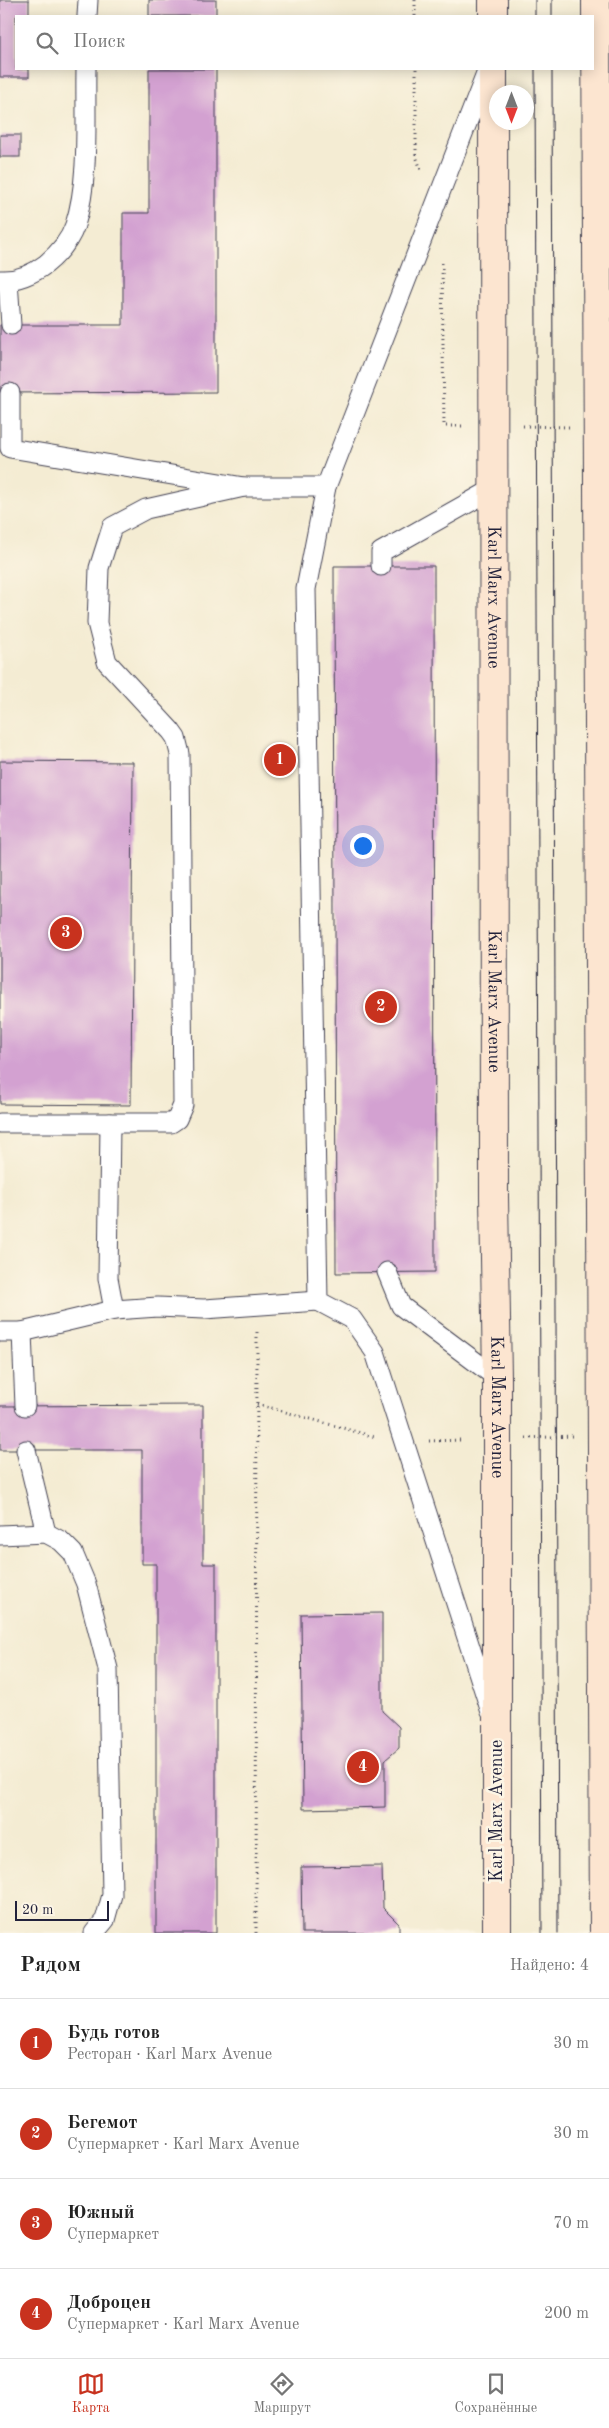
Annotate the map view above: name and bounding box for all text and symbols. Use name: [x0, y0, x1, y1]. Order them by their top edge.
search box: [15, 15, 594, 70]
icon: search: [33, 29, 61, 57]
text: Поиск: [73, 33, 125, 52]
north arrow: [489, 85, 534, 130]
street label: Karl Marx Avenue: [484, 526, 503, 668]
pin: 1: [264, 741, 296, 779]
your location: [350, 833, 376, 859]
pin: 3: [50, 914, 82, 952]
street label: Karl Marx Avenue: [485, 930, 503, 1072]
pin: 2: [365, 988, 397, 1026]
street label: Karl Marx Avenue: [487, 1335, 506, 1478]
street label: Karl Marx Avenue: [488, 1740, 506, 1882]
pin: 4: [347, 1748, 379, 1786]
scale bar: [15, 1898, 109, 1921]
text: 20 m: [22, 1903, 53, 1917]
text: Рядом: [20, 1955, 81, 1976]
text: Найдено: 4: [510, 1958, 589, 1974]
text: Будь готов: [67, 2024, 160, 2043]
text: 1: [31, 2036, 41, 2052]
text: 30 m: [553, 2036, 589, 2052]
text: Ресторан · Karl Marx Avenue: [67, 2047, 272, 2063]
text: Бегемот: [67, 2114, 138, 2133]
text: 2: [31, 2126, 41, 2142]
text: 30 m: [553, 2126, 589, 2142]
text: Супермаркет · Karl Marx Avenue: [67, 2137, 299, 2153]
text: Южный: [67, 2204, 135, 2223]
text: 3: [31, 2216, 41, 2232]
text: 70 m: [553, 2216, 589, 2232]
text: Супермаркет: [67, 2227, 159, 2243]
text: Доброцен: [67, 2294, 151, 2313]
text: 4: [31, 2306, 41, 2322]
text: 200 m: [544, 2306, 589, 2322]
text: Супермаркет · Karl Marx Avenue: [67, 2317, 299, 2333]
tab: Карта: [72, 2370, 110, 2417]
tab: Маршрут: [253, 2370, 311, 2417]
tab: Сохранённые: [455, 2370, 537, 2417]

